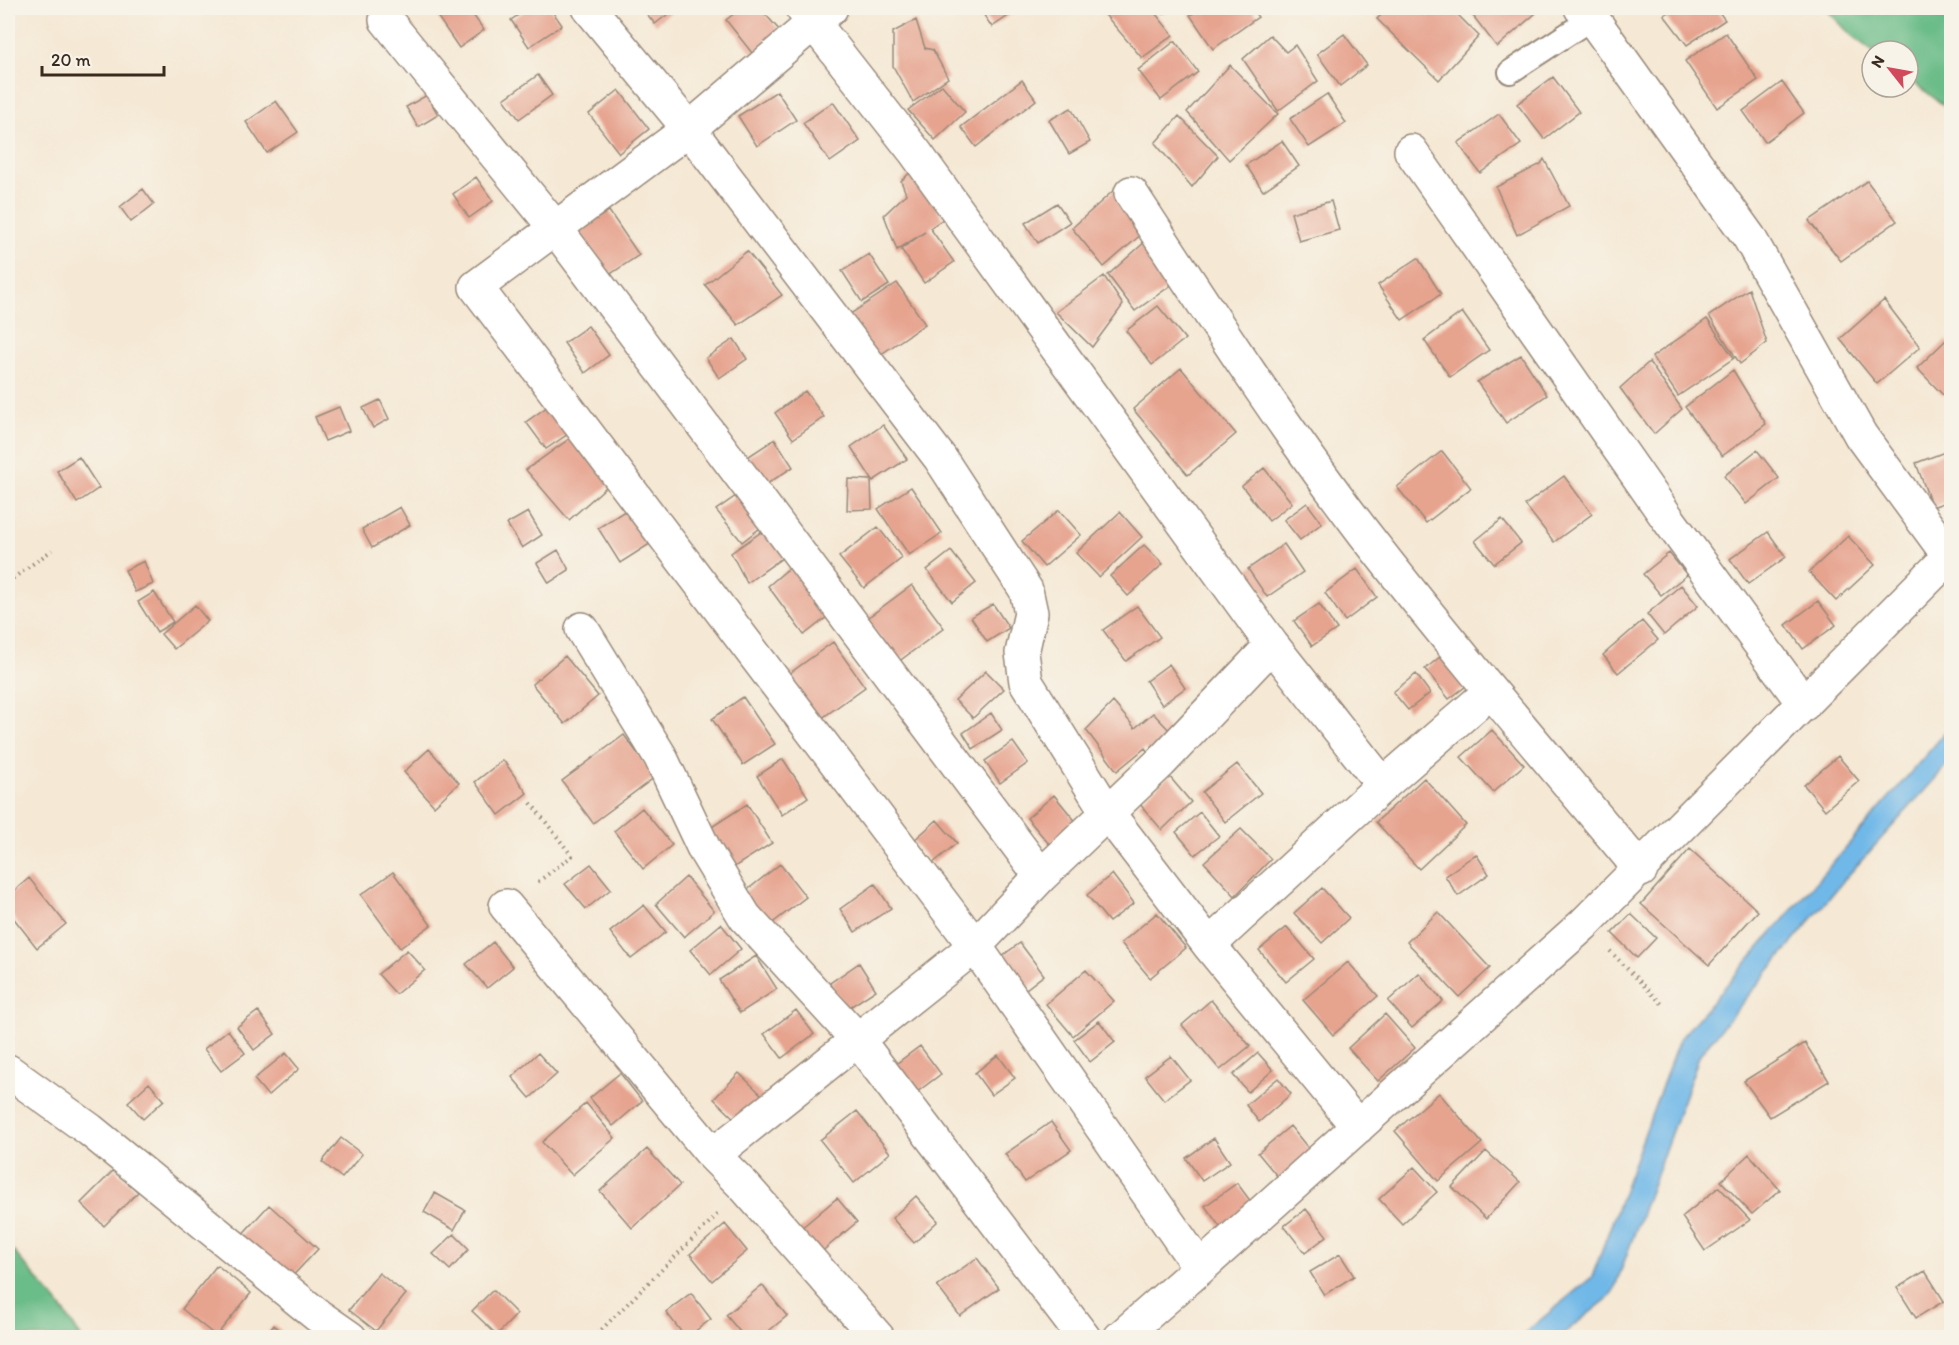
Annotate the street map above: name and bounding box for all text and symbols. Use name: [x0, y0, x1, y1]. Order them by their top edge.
scale bar: [42, 39, 164, 77]
north arrow: [1860, 39, 1920, 99]
text: 20 m: [51, 49, 91, 71]
text: N: [1867, 52, 1888, 71]

